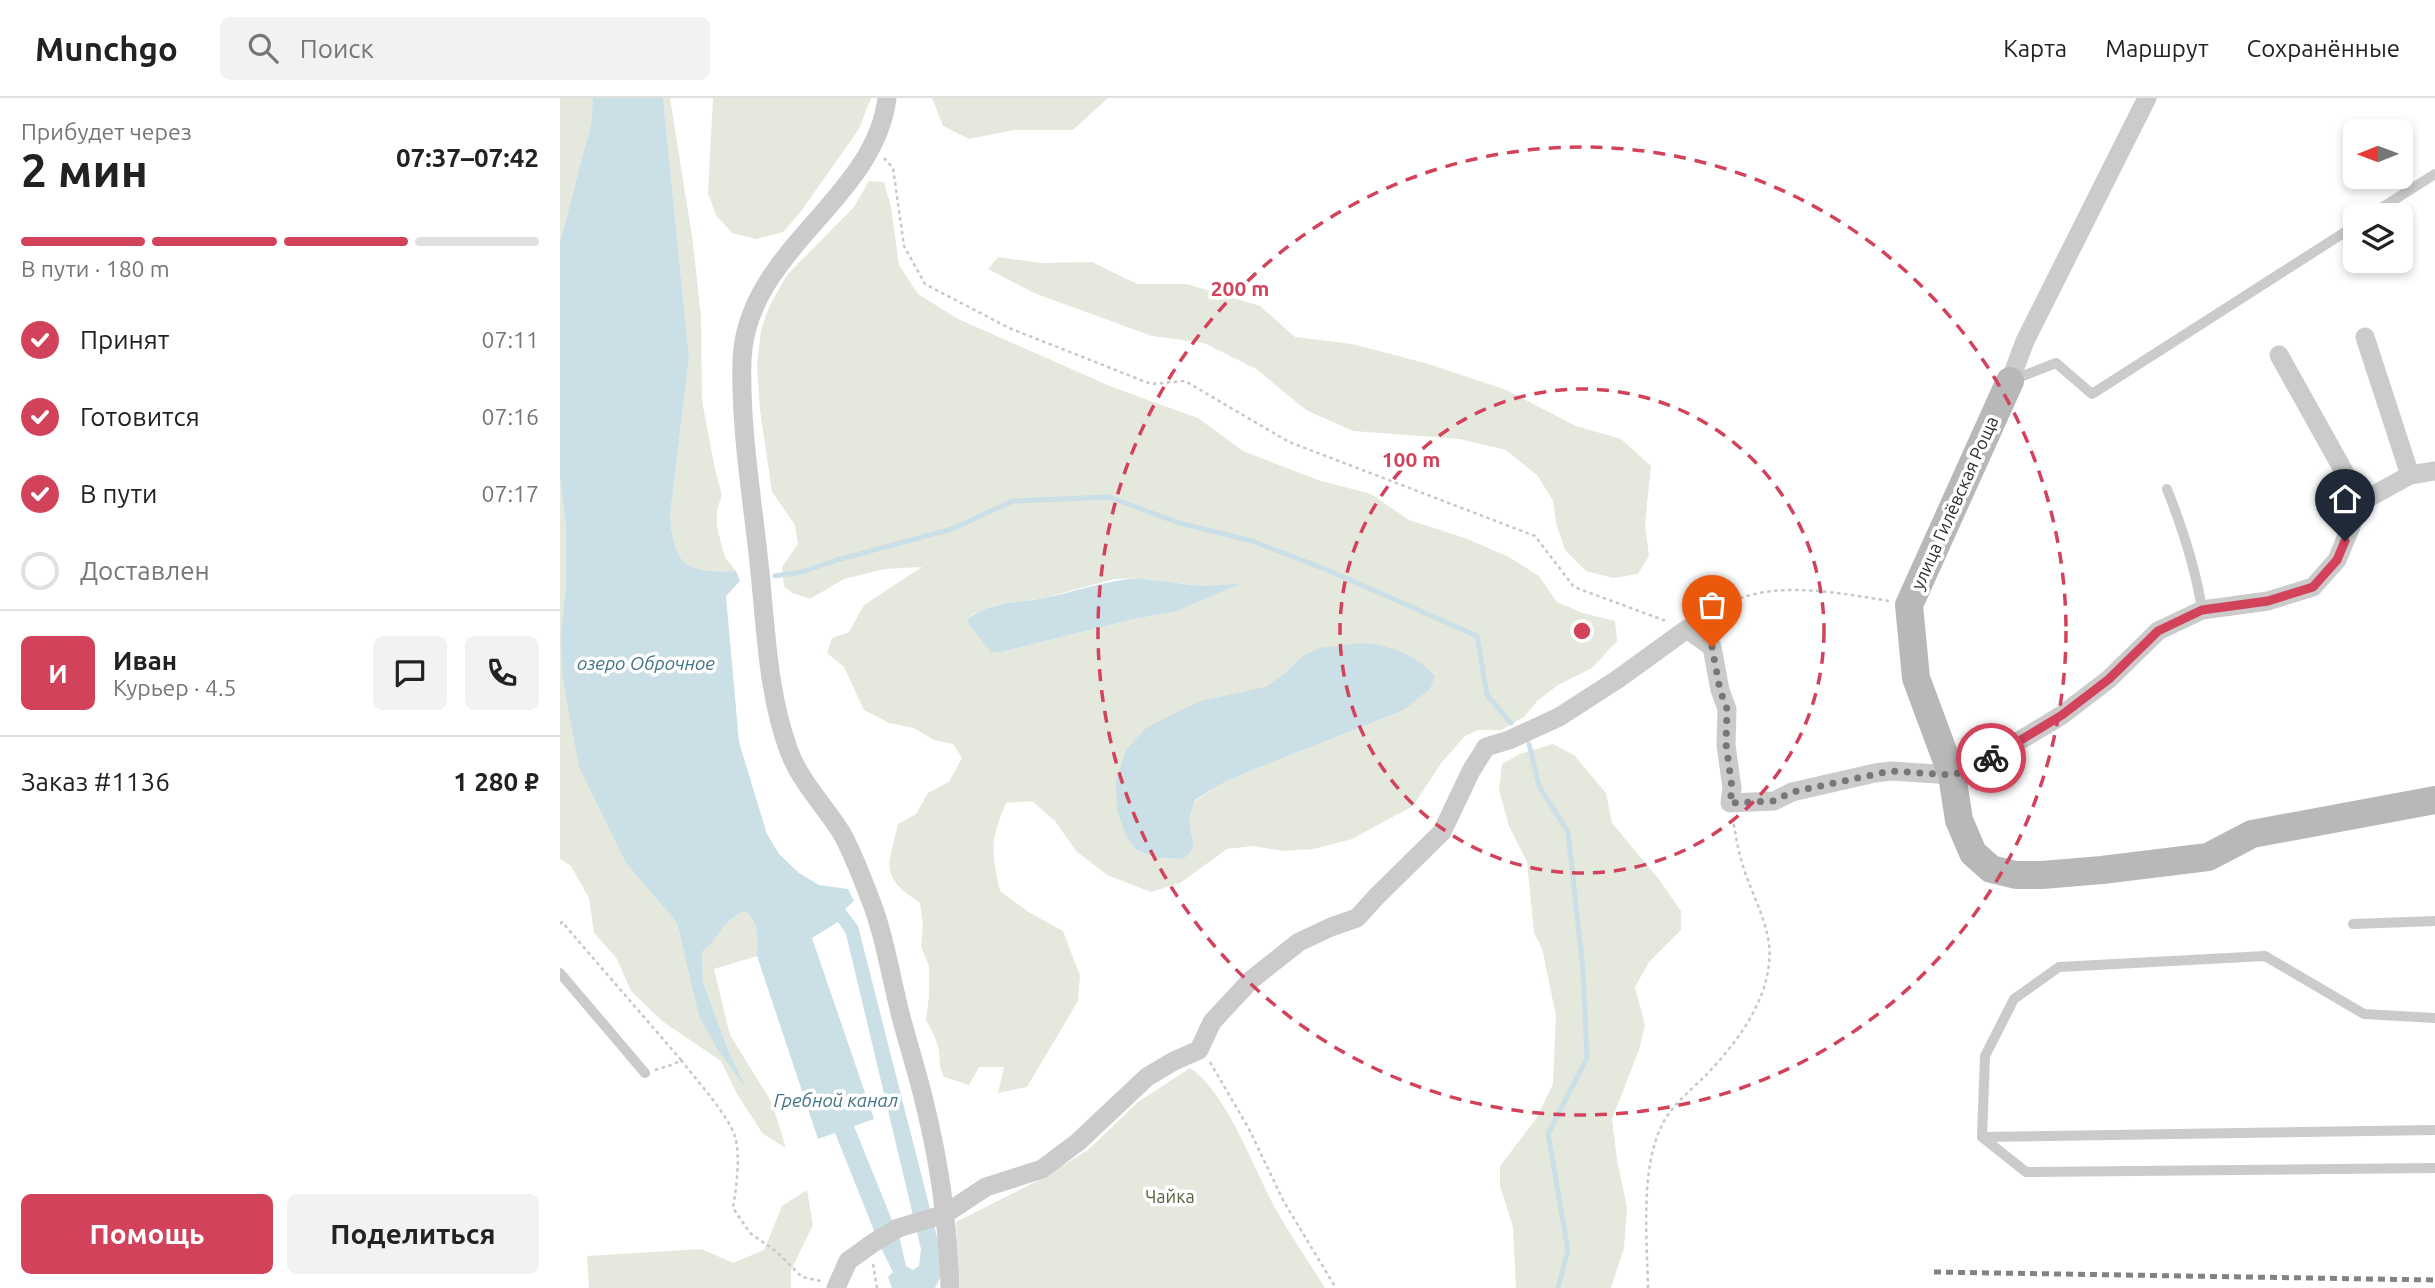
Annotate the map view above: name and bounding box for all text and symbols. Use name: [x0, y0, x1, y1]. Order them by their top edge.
search box: [220, 17, 710, 80]
icon: search: [244, 29, 282, 67]
text: Munchgo: [35, 30, 178, 67]
text: Поиск: [300, 34, 374, 63]
text: Карта: [2003, 35, 2067, 62]
text: Маршрут: [2105, 35, 2209, 62]
text: Сохранённые: [2247, 35, 2400, 62]
text: Прибудет через: [21, 119, 192, 144]
north arrow: [2343, 119, 2413, 189]
map controls: [2343, 119, 2413, 273]
text: 07:37–07:42: [396, 143, 539, 172]
text: 2 мин: [21, 144, 148, 196]
button: layers: [2343, 203, 2413, 273]
text: В пути · 180 m: [21, 256, 170, 281]
text: 200 m: [1211, 276, 1269, 300]
icon: check: [21, 321, 59, 359]
text: Принят: [80, 325, 169, 354]
text: 07:11: [481, 327, 539, 352]
icon: check: [21, 398, 59, 436]
text: Готовится: [80, 402, 200, 431]
text: 07:16: [481, 404, 539, 429]
street label: улица Гилёвская Роща: [1907, 413, 2001, 592]
text: 100 m: [1382, 447, 1440, 471]
pin: [2315, 469, 2375, 541]
icon: check: [21, 475, 59, 513]
text: В пути: [80, 479, 157, 508]
icon: home: [2326, 480, 2364, 518]
text: 07:17: [481, 481, 539, 506]
text: Доставлен: [80, 556, 210, 585]
pin: [1682, 575, 1742, 647]
icon: bag: [1693, 586, 1731, 624]
centre of rings: [1570, 619, 1594, 643]
button: chat: [373, 636, 447, 710]
button: phone: [465, 636, 539, 710]
text: Иван: [113, 646, 177, 675]
water label: озеро Оброчное: [577, 652, 715, 674]
text: И: [48, 659, 68, 688]
text: Курьер · 4.5: [113, 675, 237, 700]
courier: [1956, 723, 2026, 793]
icon: bike: [1972, 739, 2010, 777]
text: Заказ #1136: [21, 767, 170, 796]
text: 1 280 ₽: [453, 767, 539, 796]
water label: Гребной канал: [774, 1089, 899, 1111]
park label: Чайка: [1145, 1186, 1195, 1206]
button: Помощь: [21, 1194, 273, 1274]
button: Поделиться: [287, 1194, 539, 1274]

